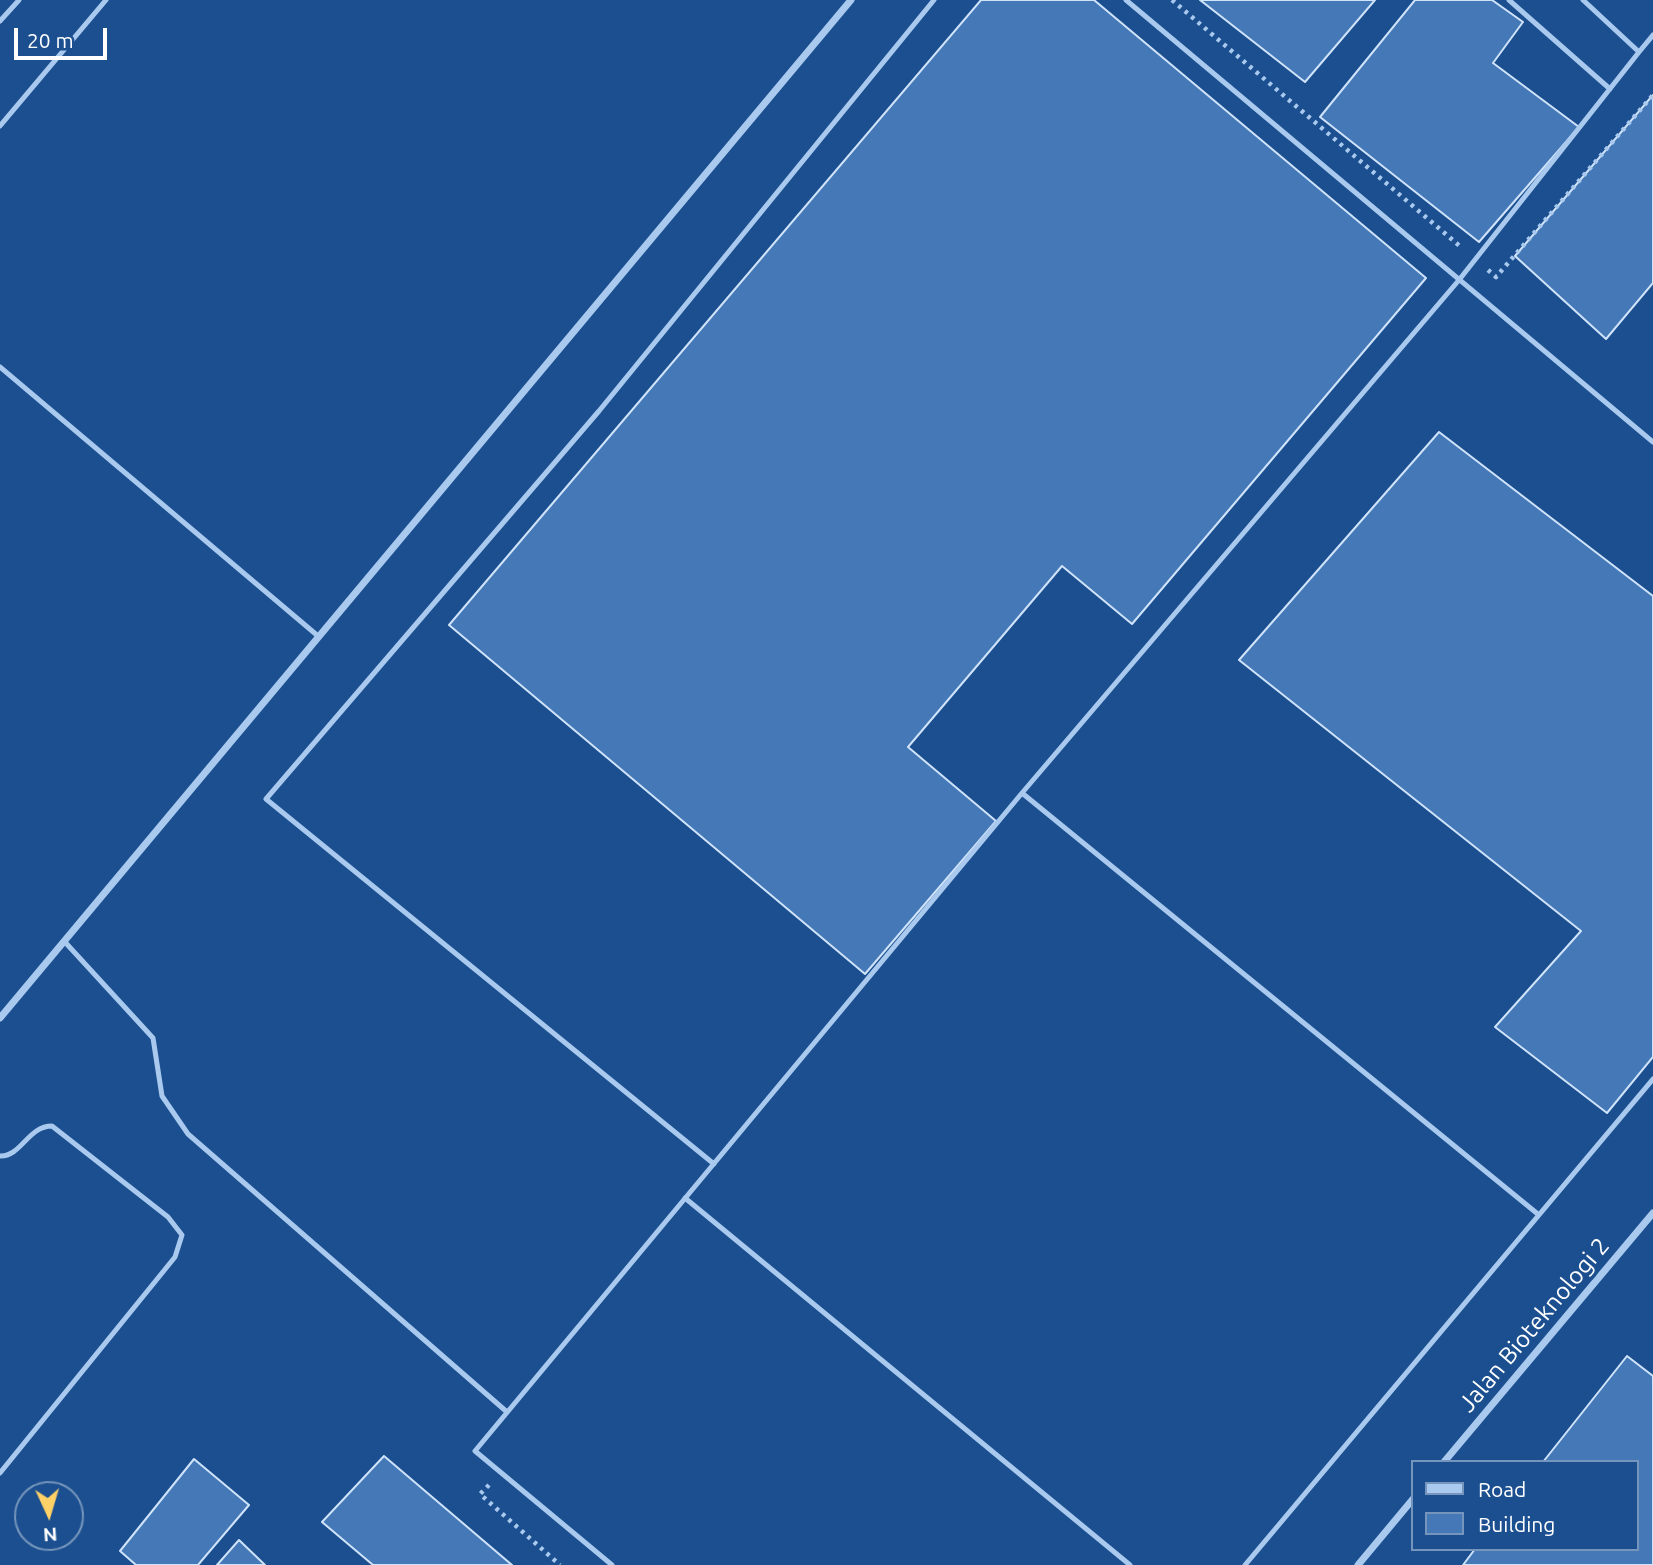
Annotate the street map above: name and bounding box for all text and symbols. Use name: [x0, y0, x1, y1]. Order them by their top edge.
scale bar: [18, 14, 110, 58]
text: 20 m: [27, 28, 74, 52]
street label: Jalan Bioteknologi 2: [1453, 1232, 1615, 1418]
legend: [1412, 1460, 1639, 1551]
text: Road: [1478, 1477, 1526, 1501]
north arrow: [14, 1481, 84, 1551]
text: Building: [1478, 1512, 1555, 1536]
text: N: [42, 1523, 58, 1546]

